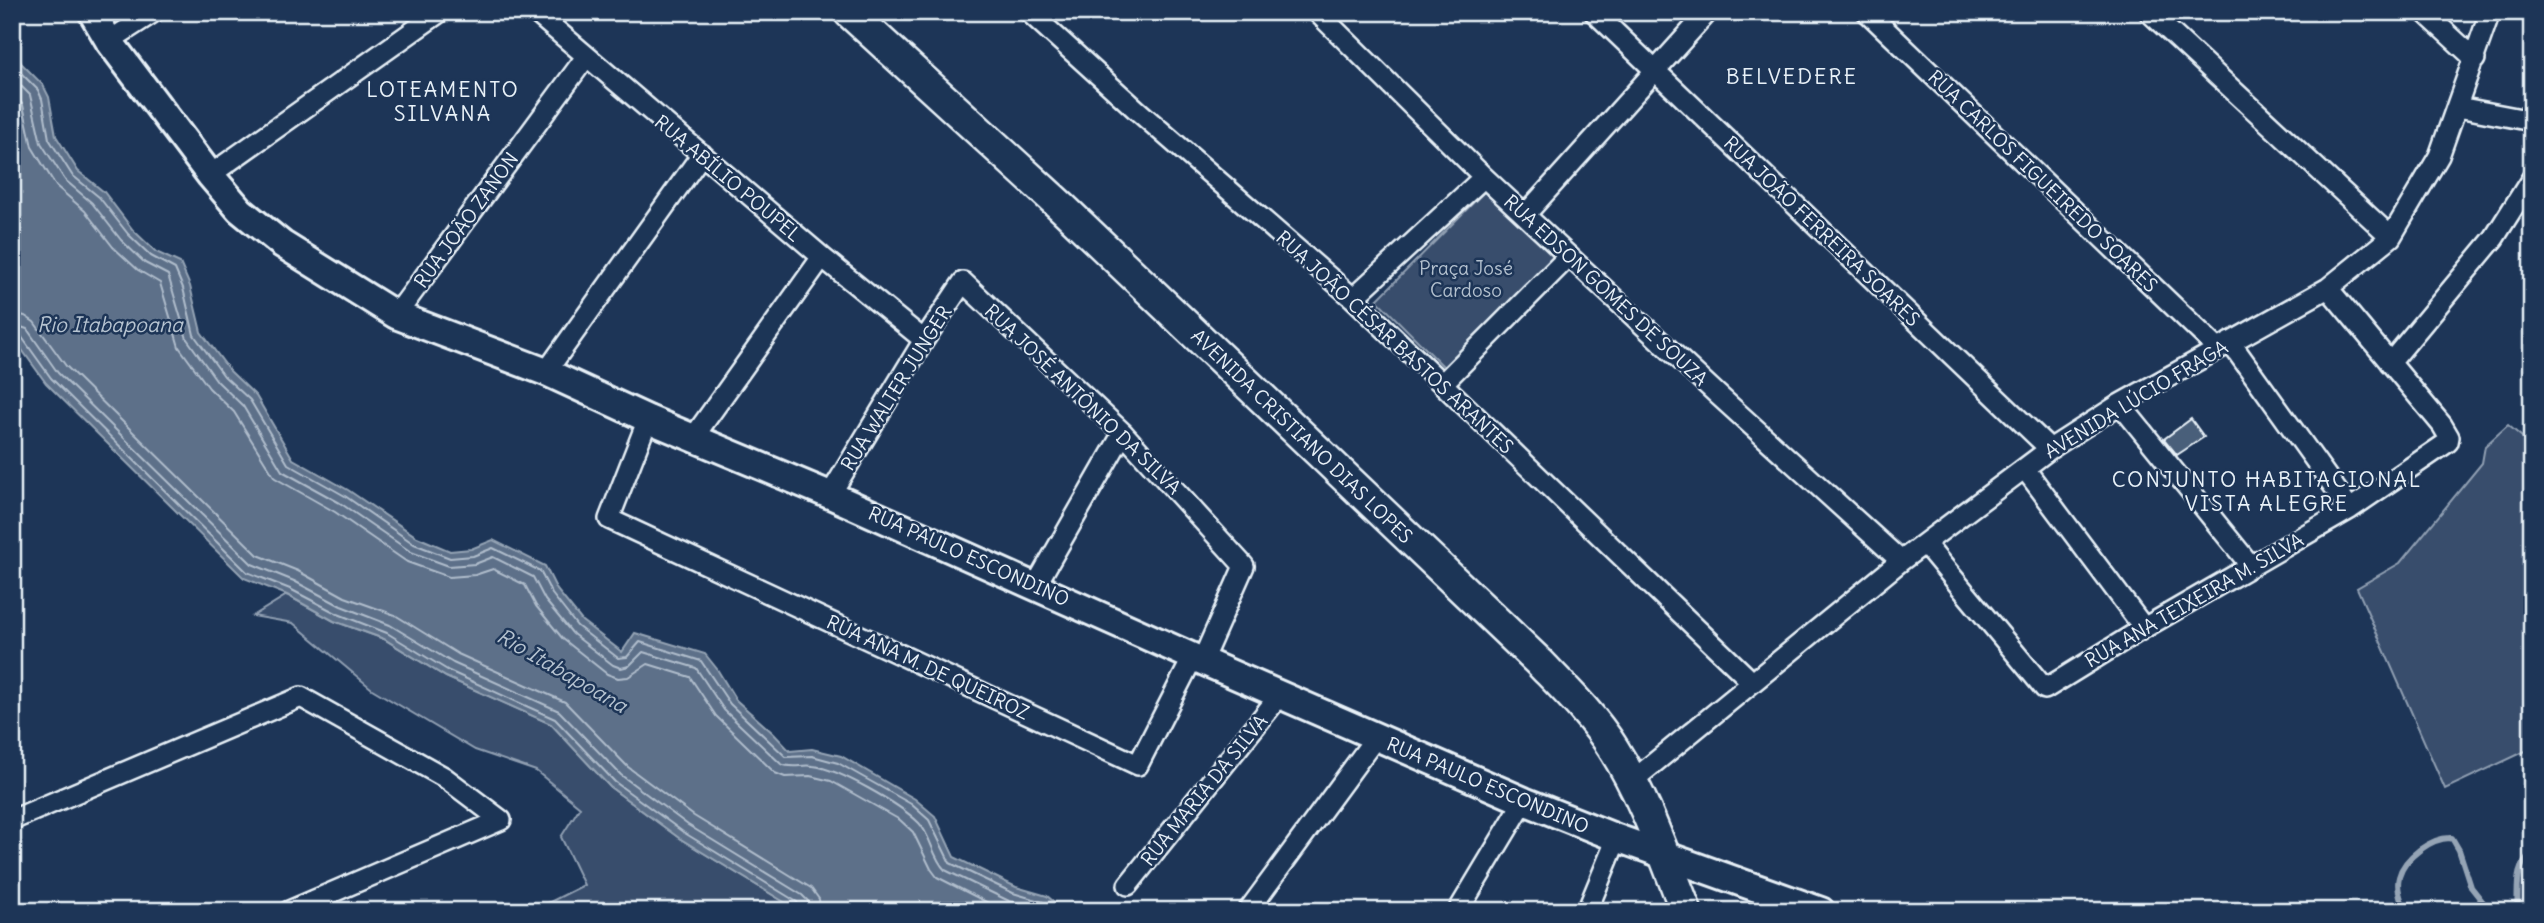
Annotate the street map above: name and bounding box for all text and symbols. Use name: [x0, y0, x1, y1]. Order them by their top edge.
district label: BELVEDERE: [1726, 63, 1858, 90]
street label: RUA CARLOS FIGUEIREDO SOARES: [1923, 65, 2163, 297]
district label: LOTEAMENTO SILVANA: [366, 76, 520, 127]
street label: RUA ABÍLIO POUPEL: [650, 110, 806, 246]
street label: RUA JOÃO FERREIRA SOARES: [1719, 130, 1926, 331]
street label: RUA JOÃO ZANON: [408, 147, 523, 293]
street label: RUA EDSON GOMES DE SOUZA: [1499, 189, 1713, 391]
street label: RUA JOÃO CÉSAR BASTOS ARANTES: [1271, 225, 1519, 459]
park label: Praça José Cardoso: [1419, 256, 1513, 302]
street label: RUA JOSÉ ANTÔNIO DA SILVA: [980, 298, 1187, 499]
street label: RUA WALTER JUNGER: [835, 301, 957, 475]
water label: Rio Itabapoana: [37, 311, 184, 338]
street label: AVENIDA CRISTIANO DIAS LOPES: [1186, 324, 1418, 548]
street label: AVENIDA LÚCIO FRAGA: [2040, 335, 2232, 463]
district label: CONJUNTO HABITACIONAL VISTA ALEGRE: [2112, 466, 2422, 517]
street label: RUA PAULO ESCONDINO: [865, 501, 1073, 611]
street label: RUA ANA TEIXEIRA M. SILVA: [2080, 528, 2308, 672]
street label: RUA ANA M. DE QUEIROZ: [823, 609, 1033, 725]
water label: Rio Itabapoana: [492, 622, 633, 719]
street label: RUA MARIA DA SILVA: [1136, 709, 1272, 871]
street label: RUA PAULO ESCONDINO: [1383, 731, 1593, 839]

